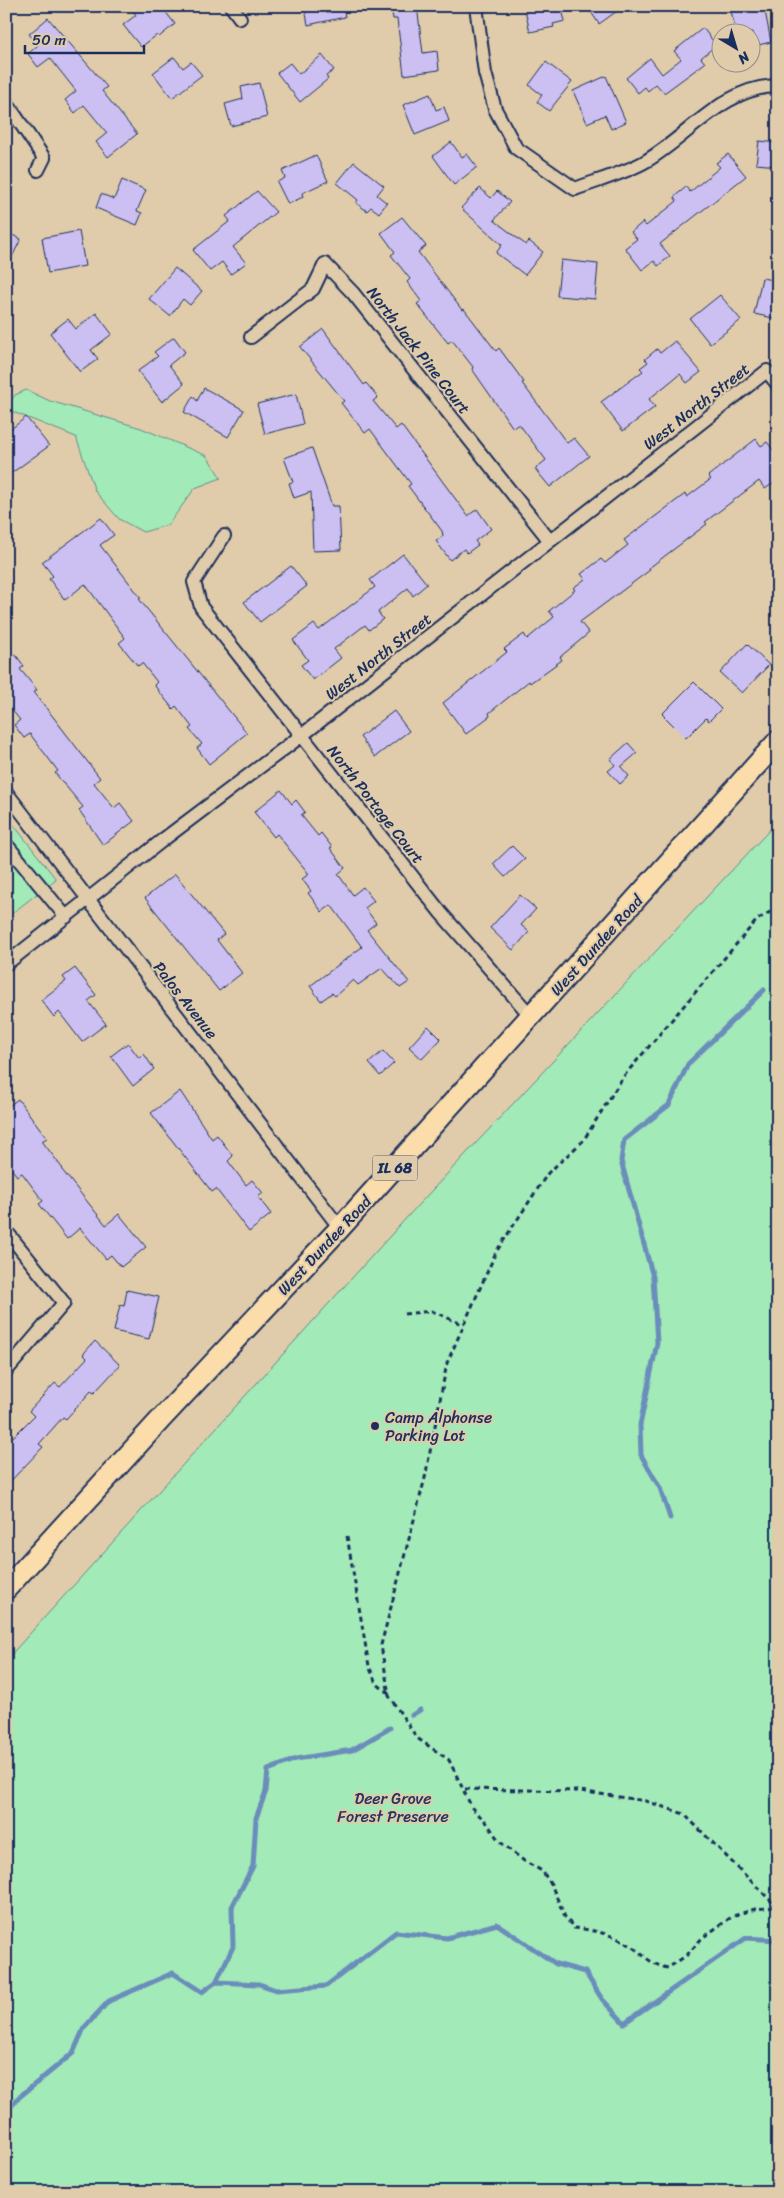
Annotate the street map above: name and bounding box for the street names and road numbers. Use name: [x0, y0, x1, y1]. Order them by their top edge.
street label: North Jack Pine Court: [359, 280, 478, 421]
street label: West North Street: [636, 355, 756, 458]
street label: West North Street: [318, 605, 438, 708]
street label: North Portage Court: [320, 738, 432, 870]
street label: West Dundee Road: [543, 887, 651, 1003]
street label: Palos Avenue: [146, 955, 226, 1046]
road number: IL 68: [372, 1156, 418, 1180]
street label: West Dundee Road: [270, 1187, 380, 1302]

